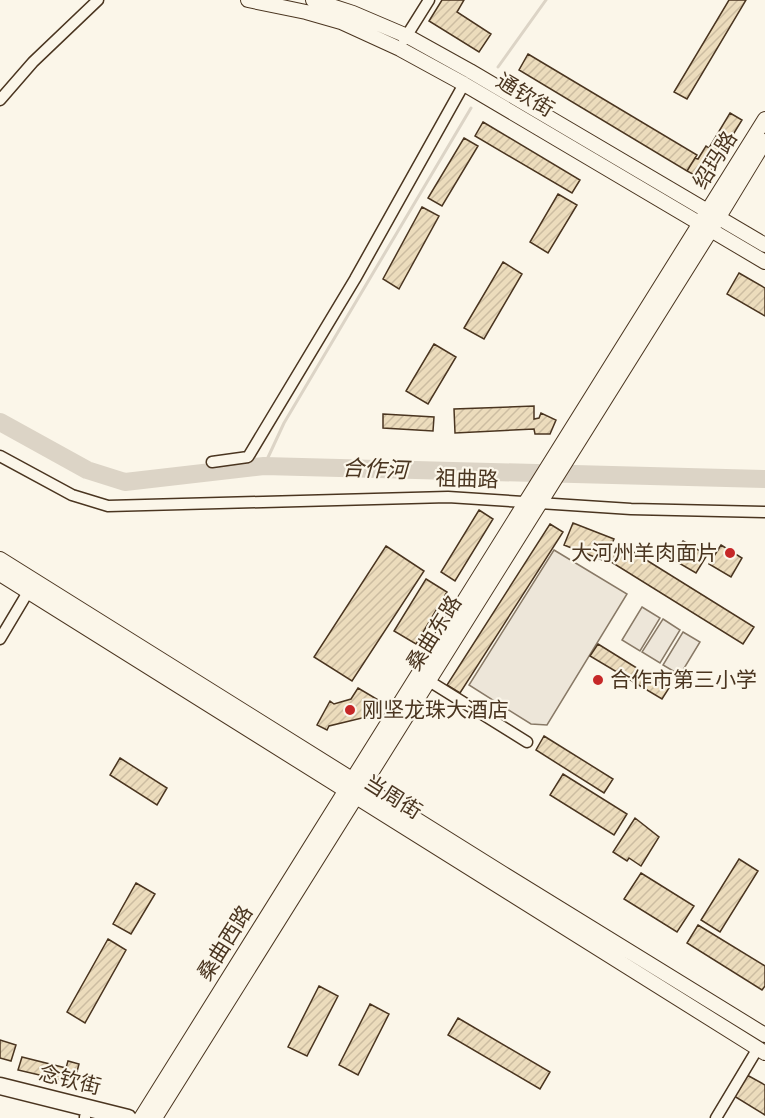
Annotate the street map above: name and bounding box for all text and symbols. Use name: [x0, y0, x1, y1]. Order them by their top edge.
street label: 通钦街: [492, 68, 558, 122]
street label: 绍玛路: [688, 127, 742, 193]
water label: 合作河: [342, 455, 412, 483]
street label: 祖曲路: [435, 466, 499, 492]
place label: 大河州羊肉面片: [571, 541, 718, 565]
marker: 大河州羊肉面片: [723, 546, 737, 560]
street label: 桑曲东路: [402, 591, 466, 675]
place label: 合作市第三小学: [610, 668, 757, 692]
marker: 合作市第三小学: [591, 673, 605, 687]
place label: 刚坚龙珠大酒店: [362, 698, 509, 722]
marker: 刚坚龙珠大酒店: [343, 703, 357, 717]
street label: 当周街: [360, 770, 426, 824]
street label: 桑曲西路: [193, 901, 257, 985]
street label: 念钦街: [37, 1061, 103, 1099]

